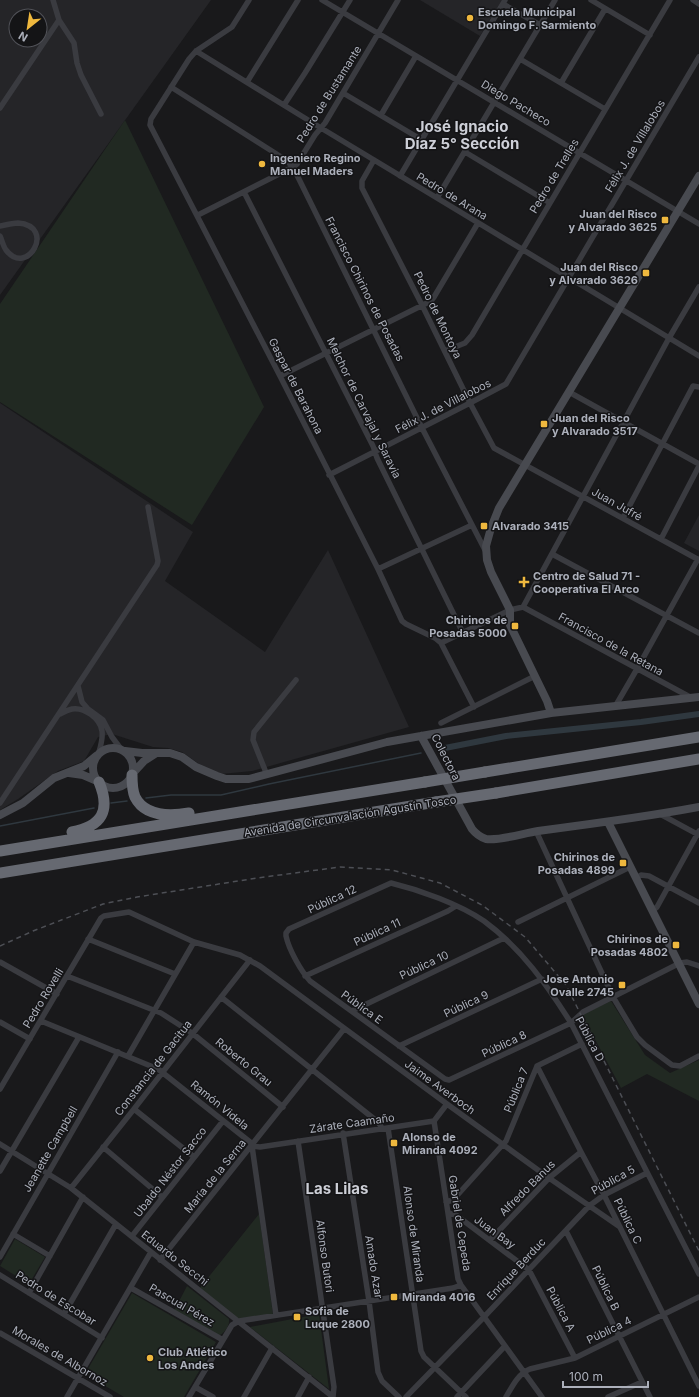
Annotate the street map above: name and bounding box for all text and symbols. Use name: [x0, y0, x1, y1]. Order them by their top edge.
place label: Escuela Municipal Domingo F. Sarmiento: [478, 5, 596, 32]
north arrow: [8, 8, 48, 48]
marker: Escuela Municipal Domingo F. Sarmiento: [465, 13, 475, 23]
text: N: [16, 29, 30, 45]
street label: Pedro de Bustamante: [294, 43, 364, 145]
street label: Diego Pacheco: [479, 77, 554, 129]
street label: Félix J. de Villalobos: [602, 97, 668, 195]
district label: José Ignacio Díaz 5° Sección: [405, 117, 519, 153]
street label: Pedro de Trelles: [526, 136, 582, 216]
place label: Ingeniero Regino Manuel Maders: [270, 151, 361, 178]
marker: Ingeniero Regino Manuel Maders: [257, 159, 267, 169]
street label: Pedro de Arana: [414, 169, 490, 223]
place label: Juan del Risco y Alvarado 3625: [568, 207, 657, 234]
street label: Francisco Chirinos de Posadas: [322, 214, 408, 364]
marker: Juan del Risco y Alvarado 3625: [660, 215, 670, 225]
place label: Juan del Risco y Alvarado 3626: [549, 260, 638, 287]
marker: Juan del Risco y Alvarado 3626: [641, 268, 651, 278]
street label: Pedro de Montoya: [411, 269, 465, 361]
street label: Melchor de Carvajal y Saravia: [324, 335, 404, 481]
street label: Gaspar de Barahona: [266, 336, 326, 436]
street label: Félix J. de Villalobos: [393, 376, 493, 436]
place label: Juan del Risco y Alvarado 3517: [552, 411, 638, 438]
marker: Juan del Risco y Alvarado 3517: [539, 419, 549, 429]
street label: Juan Jufré: [589, 484, 645, 524]
place label: Alvarado 3415: [492, 519, 569, 533]
marker: Alvarado 3415: [479, 521, 489, 531]
place label: Centro de Salud 71 - Cooperativa El Arco: [533, 569, 640, 596]
marker: Centro de Salud 71 - Cooperativa El Arco: [518, 576, 530, 588]
street label: Francisco de la Retana: [556, 609, 666, 679]
place label: Chirinos de Posadas 5000: [429, 613, 507, 640]
marker: Chirinos de Posadas 5000: [510, 621, 520, 631]
street label: Colectora: [428, 731, 464, 783]
street label: Avenida de Circunvalación Agustín Tosco: [243, 792, 458, 840]
place label: Chirinos de Posadas 4899: [538, 850, 615, 877]
marker: Chirinos de Posadas 4899: [618, 858, 628, 868]
street label: Pública 12: [305, 882, 359, 916]
street label: Pública 11: [351, 915, 403, 949]
place label: Chirinos de Posadas 4802: [591, 932, 668, 959]
marker: Chirinos de Posadas 4802: [671, 940, 681, 950]
street label: Pública 10: [397, 948, 451, 982]
street label: Pedro Rovelli: [20, 965, 66, 1031]
place label: Jose Antonio Ovalle 2745: [543, 972, 614, 999]
marker: Jose Antonio Ovalle 2745: [617, 980, 627, 990]
street label: Pública E: [339, 987, 385, 1027]
street label: Pública 9: [441, 987, 491, 1021]
street label: Pública D: [572, 1014, 608, 1064]
street label: Constancia de Gacitua: [111, 1017, 195, 1119]
street label: Pública 8: [479, 1027, 529, 1061]
street label: Roberto Grau: [213, 1035, 275, 1089]
street label: Jaime Averboch: [402, 1057, 478, 1117]
street label: Pública 7: [501, 1065, 531, 1115]
street label: Ramón Videla: [188, 1077, 252, 1133]
street label: Jeanette Campbell: [20, 1103, 80, 1195]
street label: Zárate Caamaño: [309, 1110, 396, 1136]
street label: Ubaldo Néstor Sacco: [130, 1124, 210, 1220]
place label: Alonso de Miranda 4092: [402, 1130, 478, 1157]
street label: María de la Serna: [181, 1136, 249, 1216]
marker: Alonso de Miranda 4092: [389, 1138, 399, 1148]
street label: Alfredo Banus: [496, 1157, 558, 1219]
street label: Pública 5: [589, 1162, 638, 1198]
street label: Gabriel de Cepeda: [445, 1174, 475, 1272]
district label: Las Lilas: [306, 1179, 368, 1198]
street label: Alonso de Miranda: [400, 1185, 428, 1283]
street label: Pública C: [611, 1196, 645, 1246]
street label: Juan Bay: [471, 1212, 519, 1252]
street label: Alfonso Butori: [313, 1219, 337, 1293]
street label: Eduardo Secchi: [139, 1227, 211, 1289]
street label: Amado Azar: [362, 1234, 386, 1300]
street label: Enrique Berduc: [484, 1235, 548, 1303]
street label: Pública B: [589, 1263, 623, 1313]
street label: Pedro de Escobar: [13, 1268, 99, 1328]
street label: Pascual Pérez: [147, 1281, 217, 1329]
street label: Pública A: [543, 1284, 579, 1334]
place label: Miranda 4016: [402, 1290, 475, 1304]
marker: Miranda 4016: [389, 1292, 399, 1302]
place label: Sofia de Luque 2800: [305, 1304, 370, 1331]
marker: Sofia de Luque 2800: [292, 1312, 302, 1322]
street label: Pública 4: [584, 1313, 634, 1347]
street label: Morales de Albornoz: [10, 1323, 110, 1389]
place label: Club Atlético Los Andes: [158, 1345, 227, 1372]
marker: Club Atlético Los Andes: [145, 1353, 155, 1363]
scale bar: [563, 1363, 648, 1389]
text: 100 m: [569, 1369, 603, 1384]

